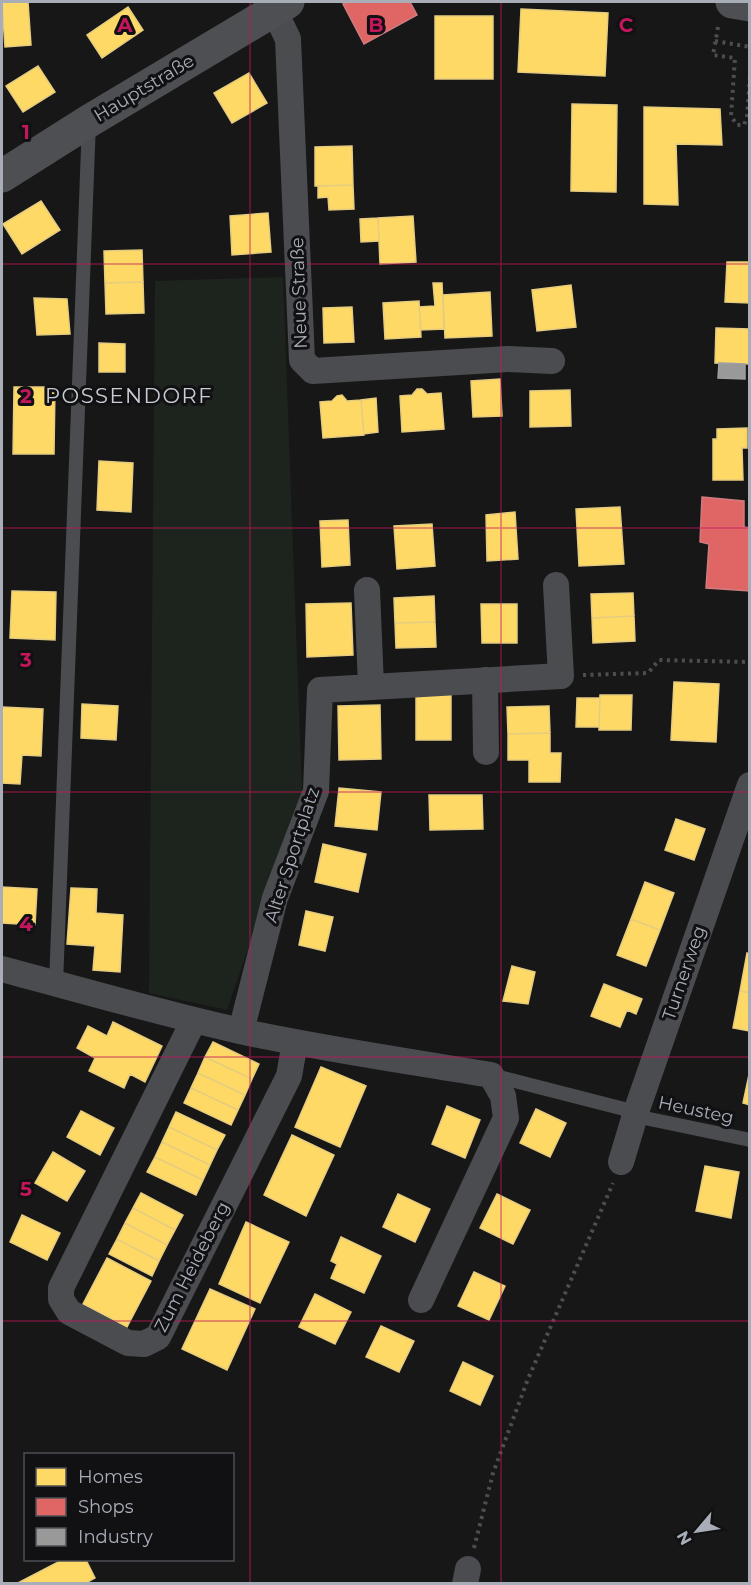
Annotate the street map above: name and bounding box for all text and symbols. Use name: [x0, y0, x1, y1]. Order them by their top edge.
text: A: [116, 13, 133, 37]
text: B: [368, 13, 384, 37]
text: C: [619, 13, 634, 37]
street label: Hauptstraße: [90, 49, 198, 127]
text: 1: [22, 120, 30, 144]
street label: Neue Straße: [286, 237, 312, 349]
district label: POSSENDORF: [45, 383, 213, 408]
text: 2: [20, 384, 32, 408]
text: 3: [19, 648, 32, 672]
street label: Alter Sportplatz: [260, 785, 324, 925]
text: 4: [19, 912, 33, 936]
street label: Turnerweg: [658, 923, 710, 1023]
street label: Heusteg: [656, 1091, 736, 1129]
text: 5: [20, 1177, 32, 1201]
street label: Zum Heideberg: [150, 1198, 234, 1336]
legend: [24, 1453, 234, 1561]
text: Homes: [78, 1466, 143, 1488]
text: Shops: [78, 1496, 134, 1518]
north arrow: [667, 1501, 727, 1561]
text: Industry: [78, 1526, 153, 1548]
text: N: [673, 1528, 696, 1548]

